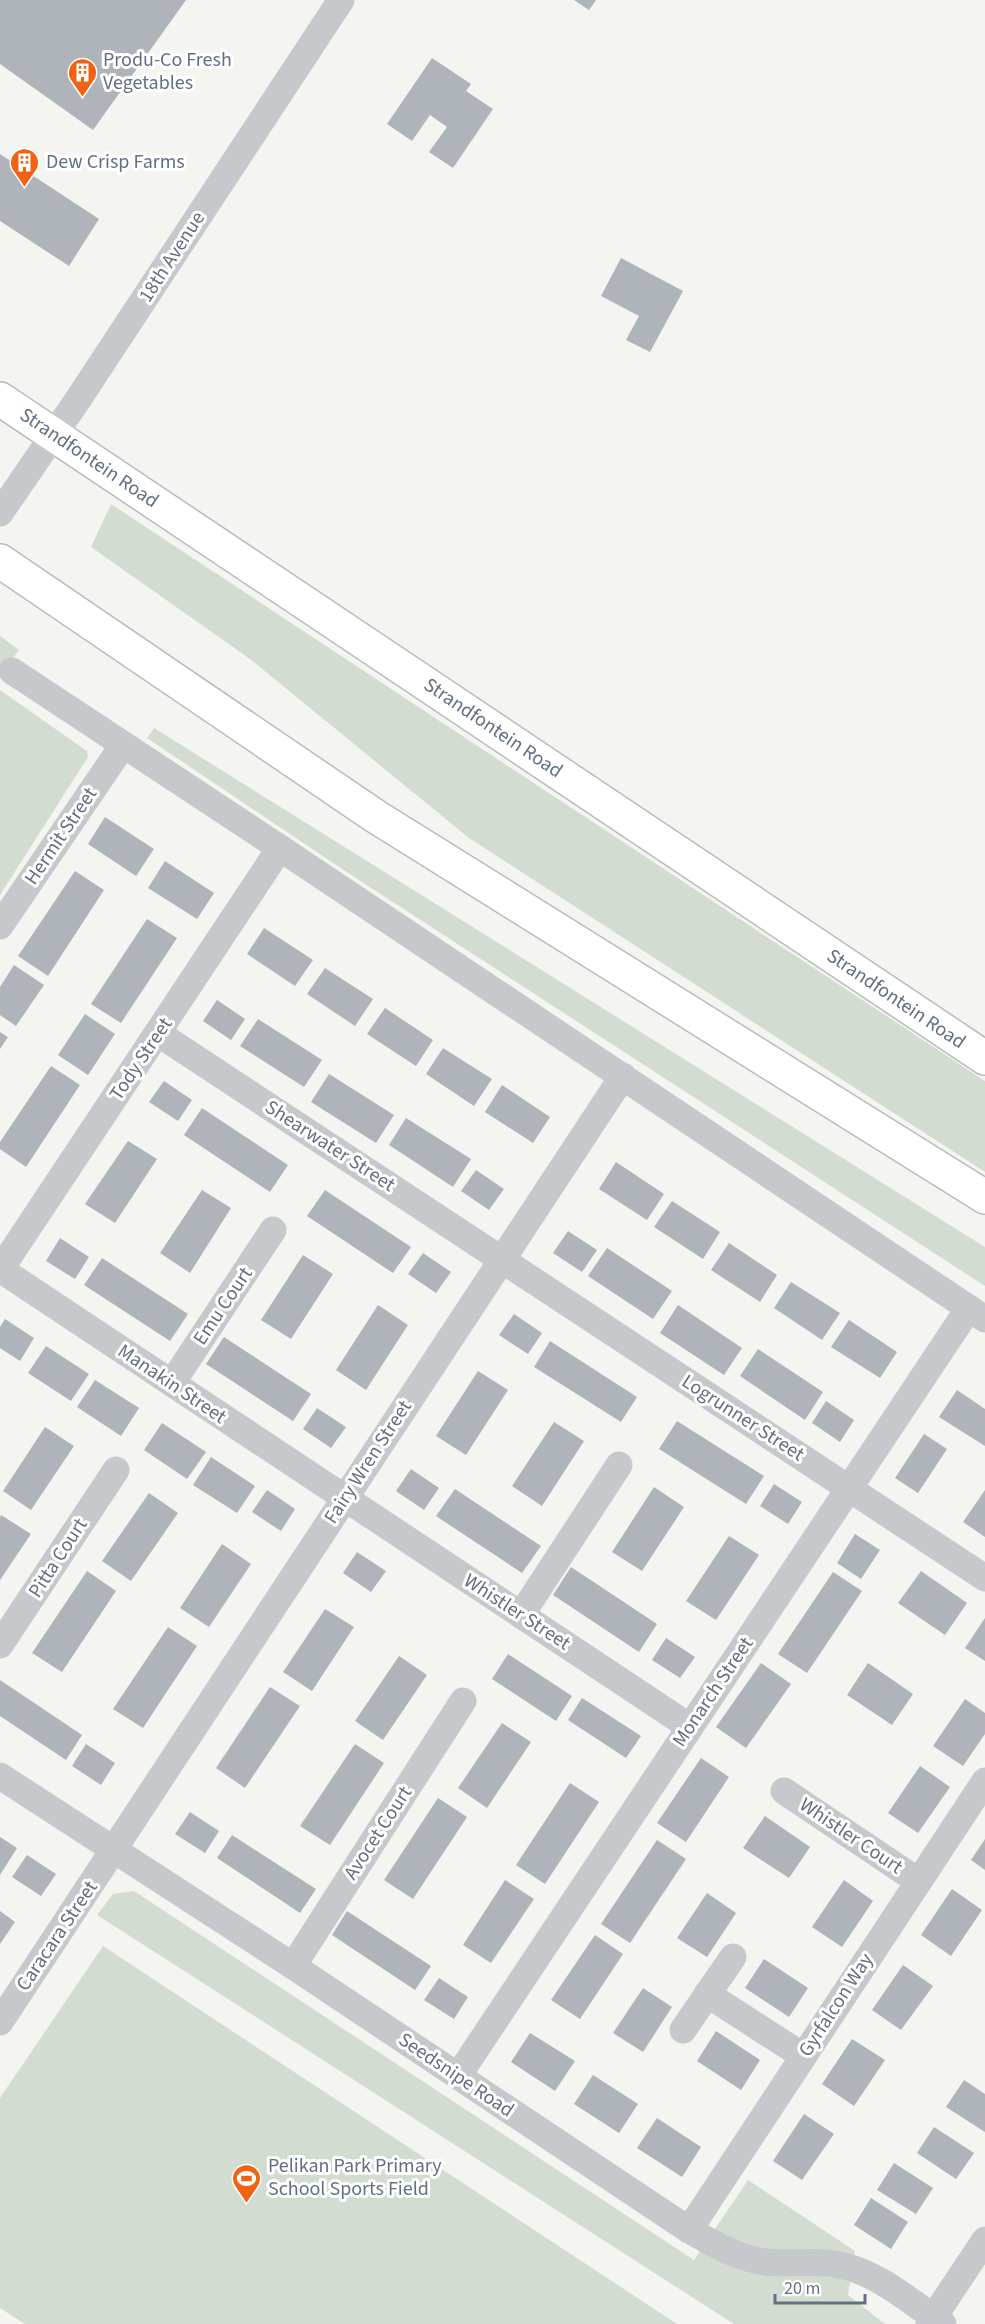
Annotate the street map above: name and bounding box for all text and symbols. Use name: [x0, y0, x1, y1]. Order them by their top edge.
place label: Produ-Co Fresh Vegetables: [103, 46, 232, 97]
building icon: Produ-Co Fresh Vegetables: [66, 56, 98, 98]
building icon: Dew Crisp Farms: [9, 146, 41, 188]
place label: Dew Crisp Farms: [46, 148, 185, 176]
street label: 18th Avenue: [132, 206, 212, 308]
street label: Strandfontein Road: [14, 401, 164, 515]
street label: Strandfontein Road: [418, 671, 568, 785]
street label: Hermit Street: [18, 781, 104, 890]
street label: Strandfontein Road: [821, 942, 971, 1056]
street label: Tody Street: [103, 1012, 179, 1106]
street label: Shearwater Street: [259, 1093, 401, 1199]
street label: Emu Court: [187, 1261, 260, 1351]
street label: Manakin Street: [112, 1337, 232, 1431]
street label: Logrunner Street: [676, 1368, 810, 1468]
street label: Fairy Wren Street: [317, 1394, 419, 1529]
street label: Pitta Court: [22, 1512, 94, 1603]
street label: Whistler Street: [458, 1567, 576, 1657]
street label: Monarch Street: [666, 1631, 760, 1753]
street label: Avocet Court: [337, 1780, 419, 1885]
street label: Whistler Court: [794, 1791, 908, 1881]
street label: Caracara Street: [10, 1875, 104, 1997]
street label: Gyrfalcon Way: [792, 1947, 880, 2062]
street label: Seedsnipe Road: [393, 2026, 519, 2124]
place label: Pelikan Park Primary School Sports Field: [268, 2152, 442, 2203]
sports icon: Pelikan Park Primary School Sports Field: [231, 2162, 263, 2204]
scale bar: [775, 2267, 865, 2305]
text: 20 m: [784, 2276, 820, 2301]

